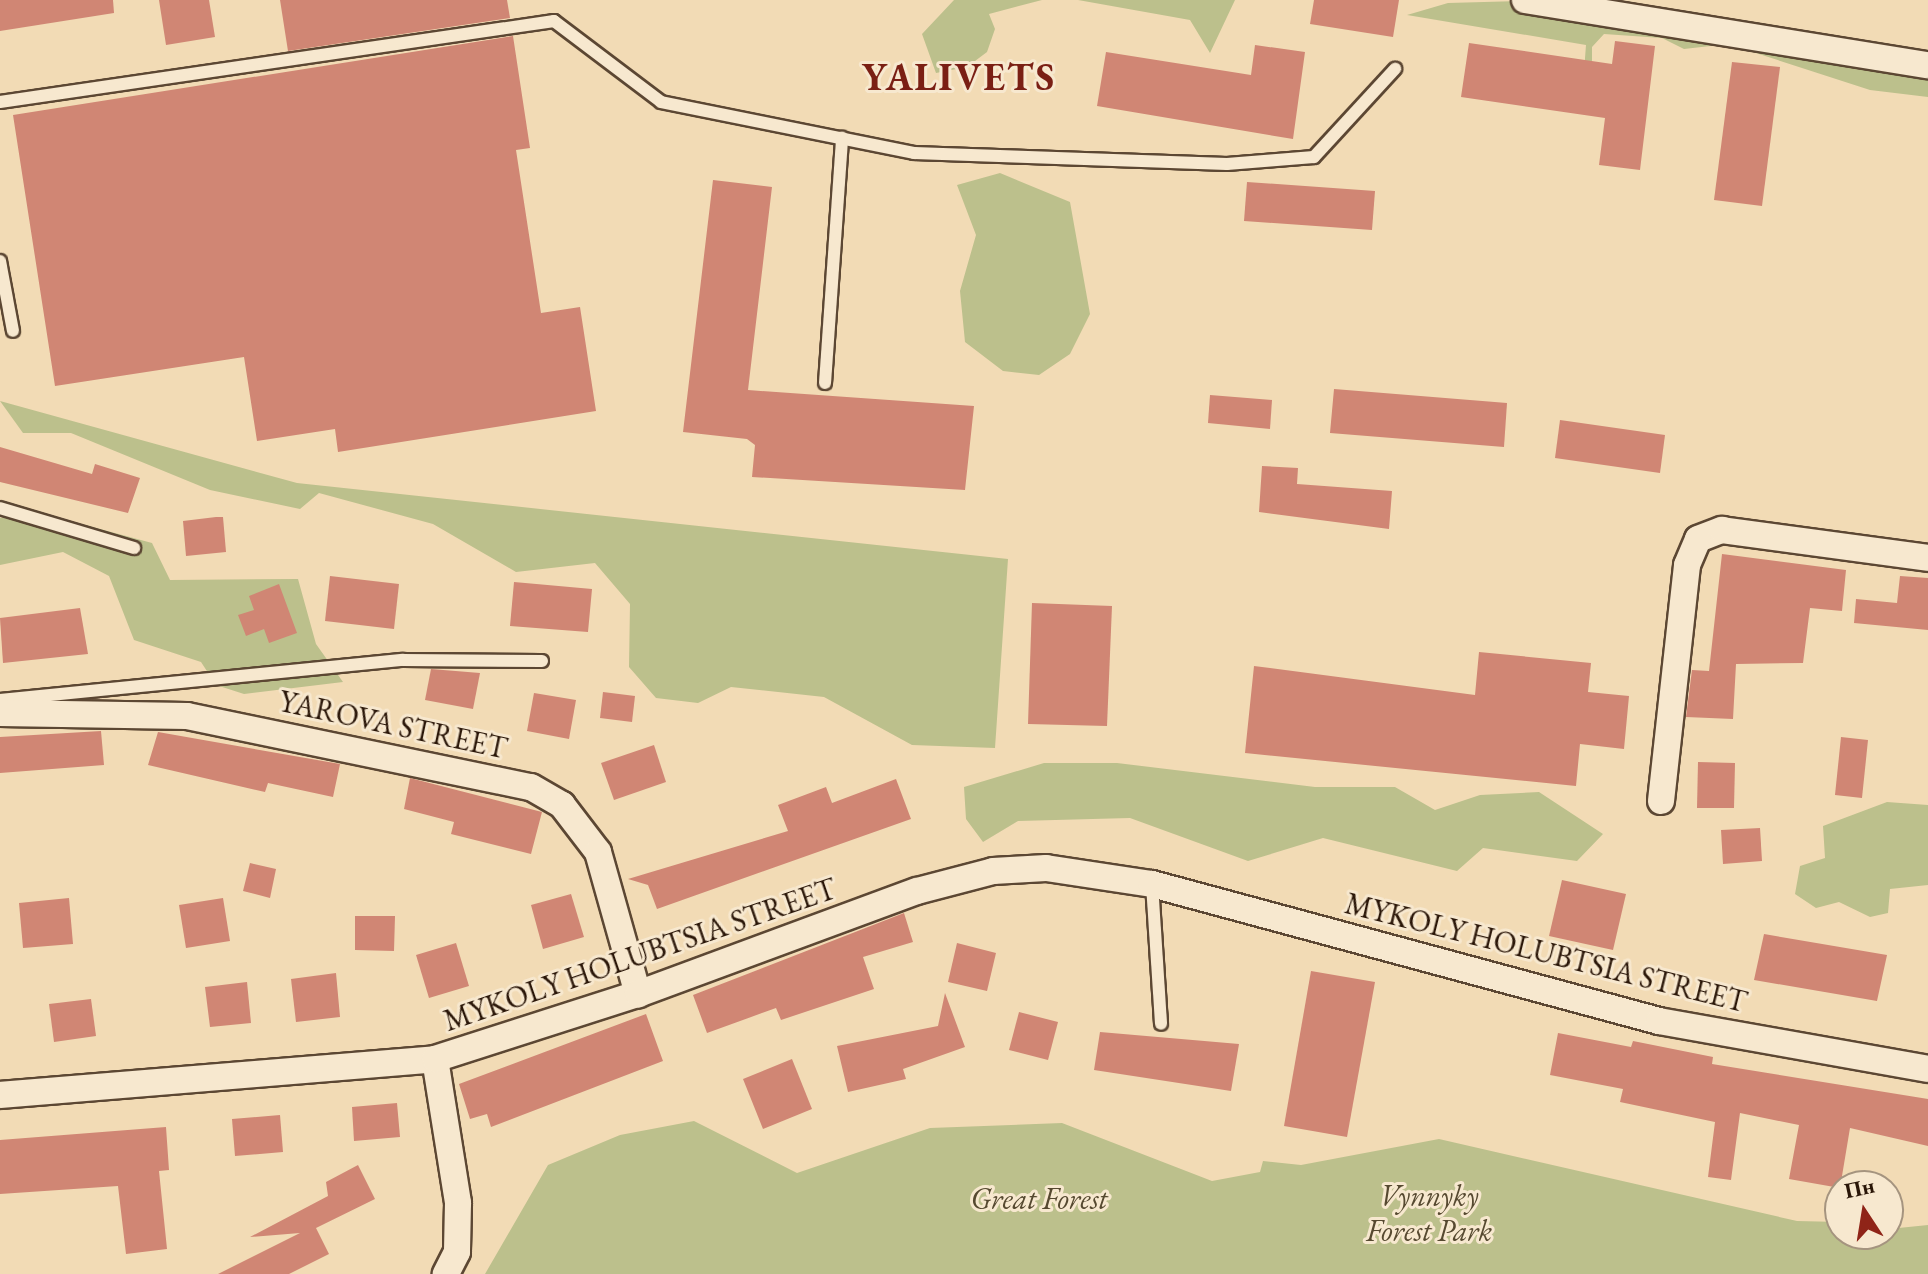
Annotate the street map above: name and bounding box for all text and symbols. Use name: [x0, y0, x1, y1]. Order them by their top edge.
district label: YALIVETS: [862, 54, 1056, 100]
street label: YAROVA STREET: [276, 683, 510, 767]
street label: MYKOLY HOLUBTSIA STREET: [439, 871, 841, 1039]
street label: MYKOLY HOLUBTSIA STREET: [1341, 886, 1751, 1020]
north arrow: [1824, 1170, 1904, 1250]
text: Пн: [1842, 1171, 1877, 1205]
park label: Vynnyky Forest Park: [1366, 1178, 1492, 1248]
park label: Great Forest: [970, 1181, 1108, 1217]

